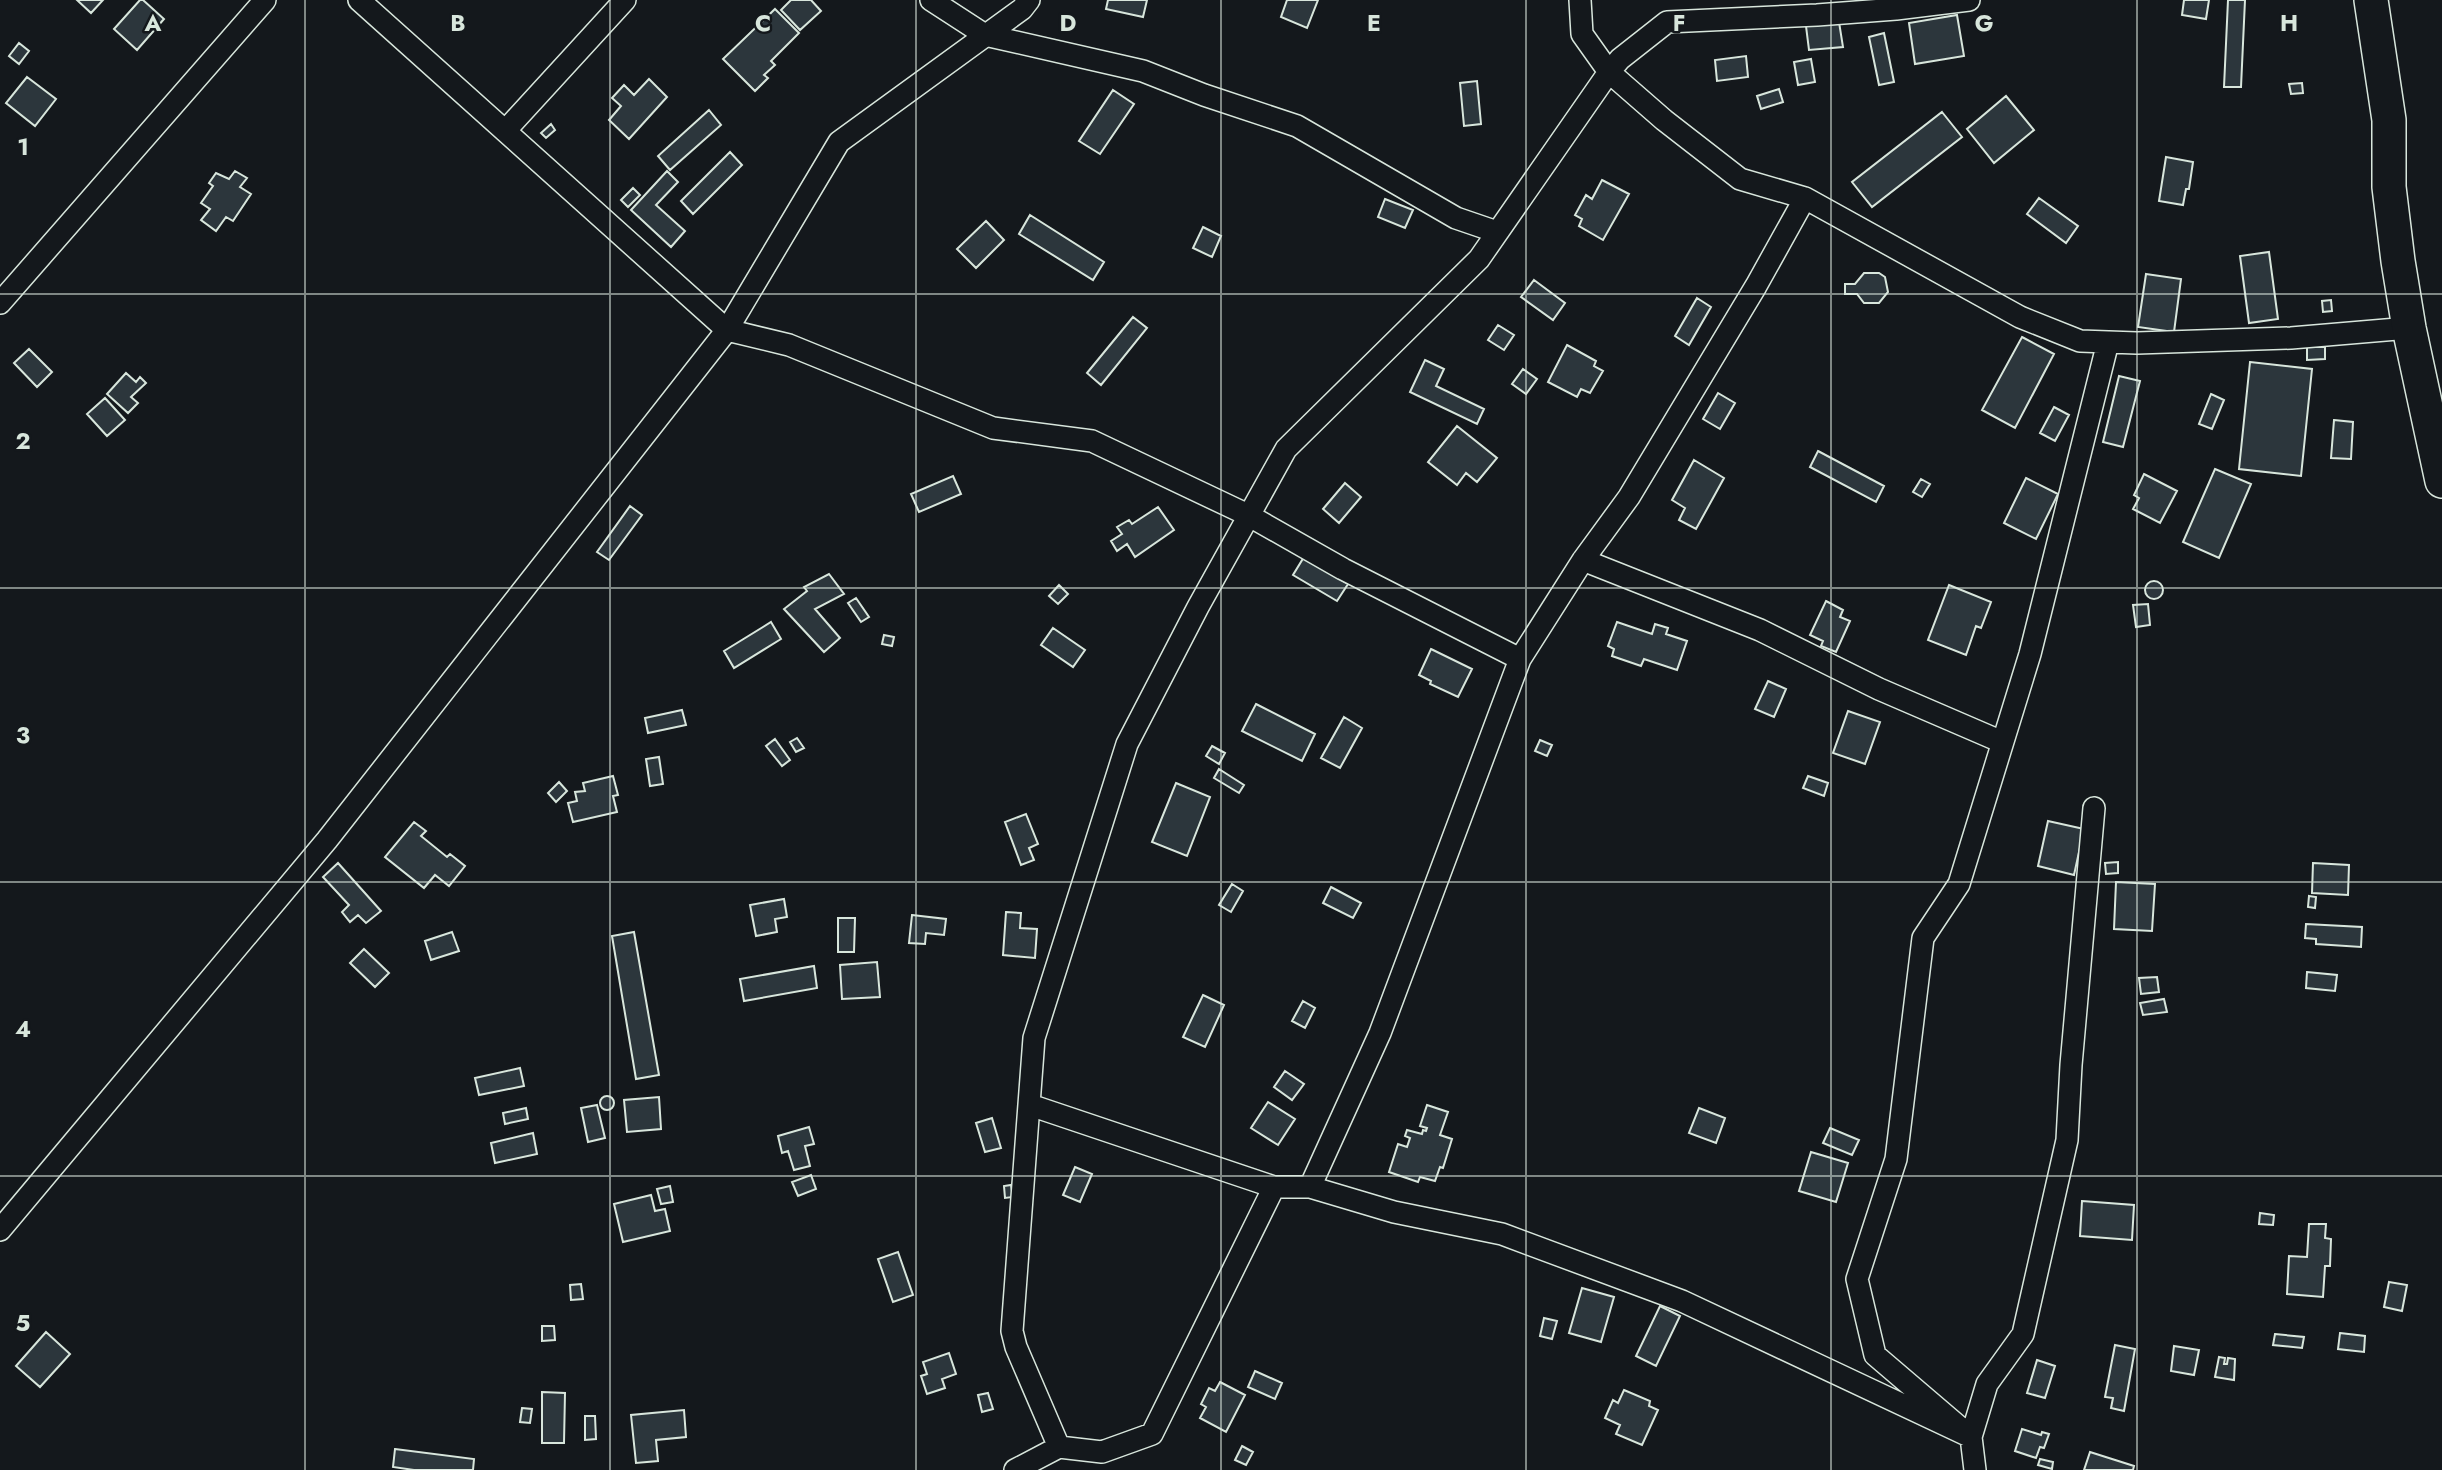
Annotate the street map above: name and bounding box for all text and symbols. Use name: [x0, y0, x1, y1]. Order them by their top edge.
text: A: [144, 6, 162, 40]
text: B: [450, 6, 466, 40]
text: C: [755, 6, 771, 40]
text: D: [1060, 6, 1077, 40]
text: E: [1367, 6, 1381, 40]
text: F: [1673, 6, 1685, 40]
text: G: [1975, 6, 1993, 40]
text: H: [2280, 6, 2298, 40]
text: 1: [17, 130, 29, 164]
text: 2: [15, 424, 31, 458]
text: 3: [16, 718, 30, 752]
text: 4: [15, 1012, 31, 1046]
text: 5: [16, 1306, 30, 1340]

